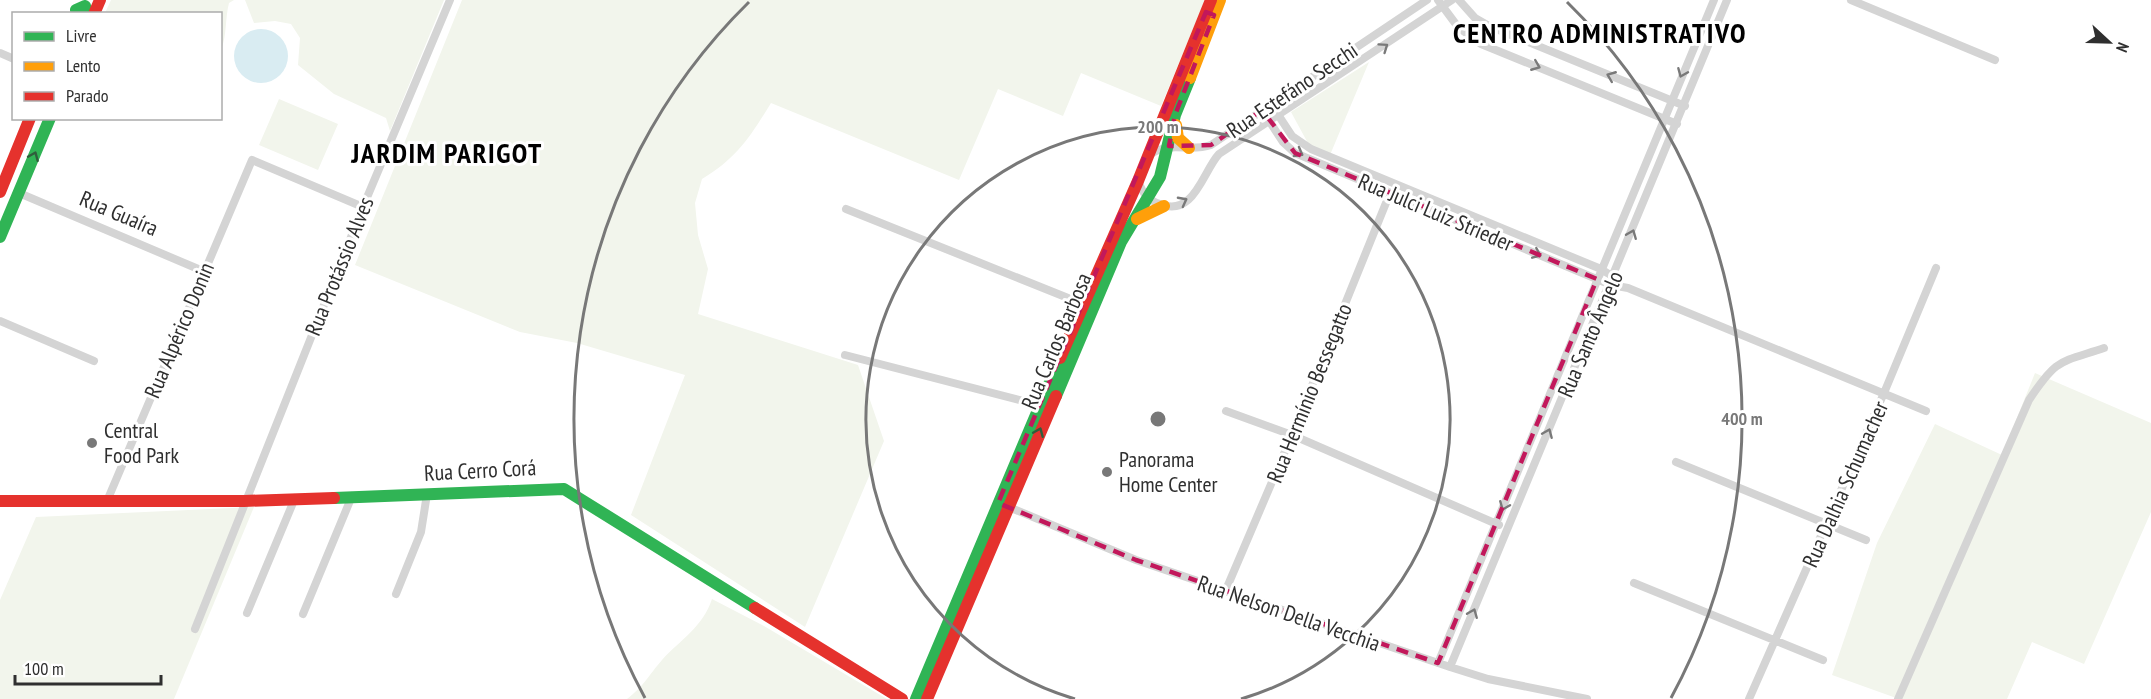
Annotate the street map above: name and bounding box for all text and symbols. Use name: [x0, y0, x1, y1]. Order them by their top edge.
legend: [12, 12, 222, 120]
north arrow: [2079, 12, 2139, 72]
district label: CENTRO ADMINISTRATIVO: [1453, 14, 1747, 51]
text: Livre: [66, 24, 97, 47]
street label: Rua Estefáno Secchi: [1221, 36, 1363, 144]
text: N: [2112, 40, 2134, 55]
one-way arrow: [1378, 43, 1389, 54]
text: Lento: [66, 54, 101, 77]
one-way arrow: [1530, 59, 1541, 71]
one-way arrow: [1678, 67, 1690, 78]
one-way arrow: [1606, 71, 1617, 83]
text: Parado: [66, 84, 109, 107]
text: 200 m: [1137, 115, 1179, 138]
district label: JARDIM PARIGOT: [350, 134, 543, 171]
one-way arrow: [1293, 146, 1303, 158]
one-way arrow: [27, 151, 39, 162]
street label: Rua Julci Luiz Strieder: [1354, 167, 1518, 257]
street label: Rua Guaíra: [76, 184, 162, 242]
street label: Rua Protássio Alves: [298, 193, 380, 339]
one-way arrow: [1177, 196, 1188, 208]
one-way arrow: [1625, 229, 1637, 240]
one-way arrow: [1530, 247, 1541, 259]
street label: Rua Alpérico Donin: [138, 258, 220, 402]
street label: Rua Santo Ângelo: [1551, 267, 1629, 401]
street label: Rua Carlos Barbosa: [1015, 269, 1097, 413]
street label: Rua Hermínio Bessegatto: [1260, 299, 1358, 487]
street label: Rua Dalhia Schumacher: [1796, 396, 1894, 572]
text: 400 m: [1721, 407, 1763, 430]
centre of rings: [1148, 409, 1168, 429]
place label: Central Food Park: [104, 416, 179, 469]
one-way arrow: [1032, 427, 1044, 438]
one-way arrow: [1541, 428, 1553, 439]
marker: Central Food Park: [85, 436, 99, 450]
place label: Panorama Home Center: [1119, 445, 1218, 498]
street label: Rua Cerro Corá: [423, 453, 537, 487]
marker: Panorama Home Center: [1100, 465, 1114, 479]
one-way arrow: [1499, 499, 1511, 510]
street label: Rua Nelson Della Vecchia: [1194, 569, 1384, 657]
one-way arrow: [1466, 608, 1478, 619]
scale bar: [15, 648, 160, 686]
text: 100 m: [24, 657, 64, 680]

